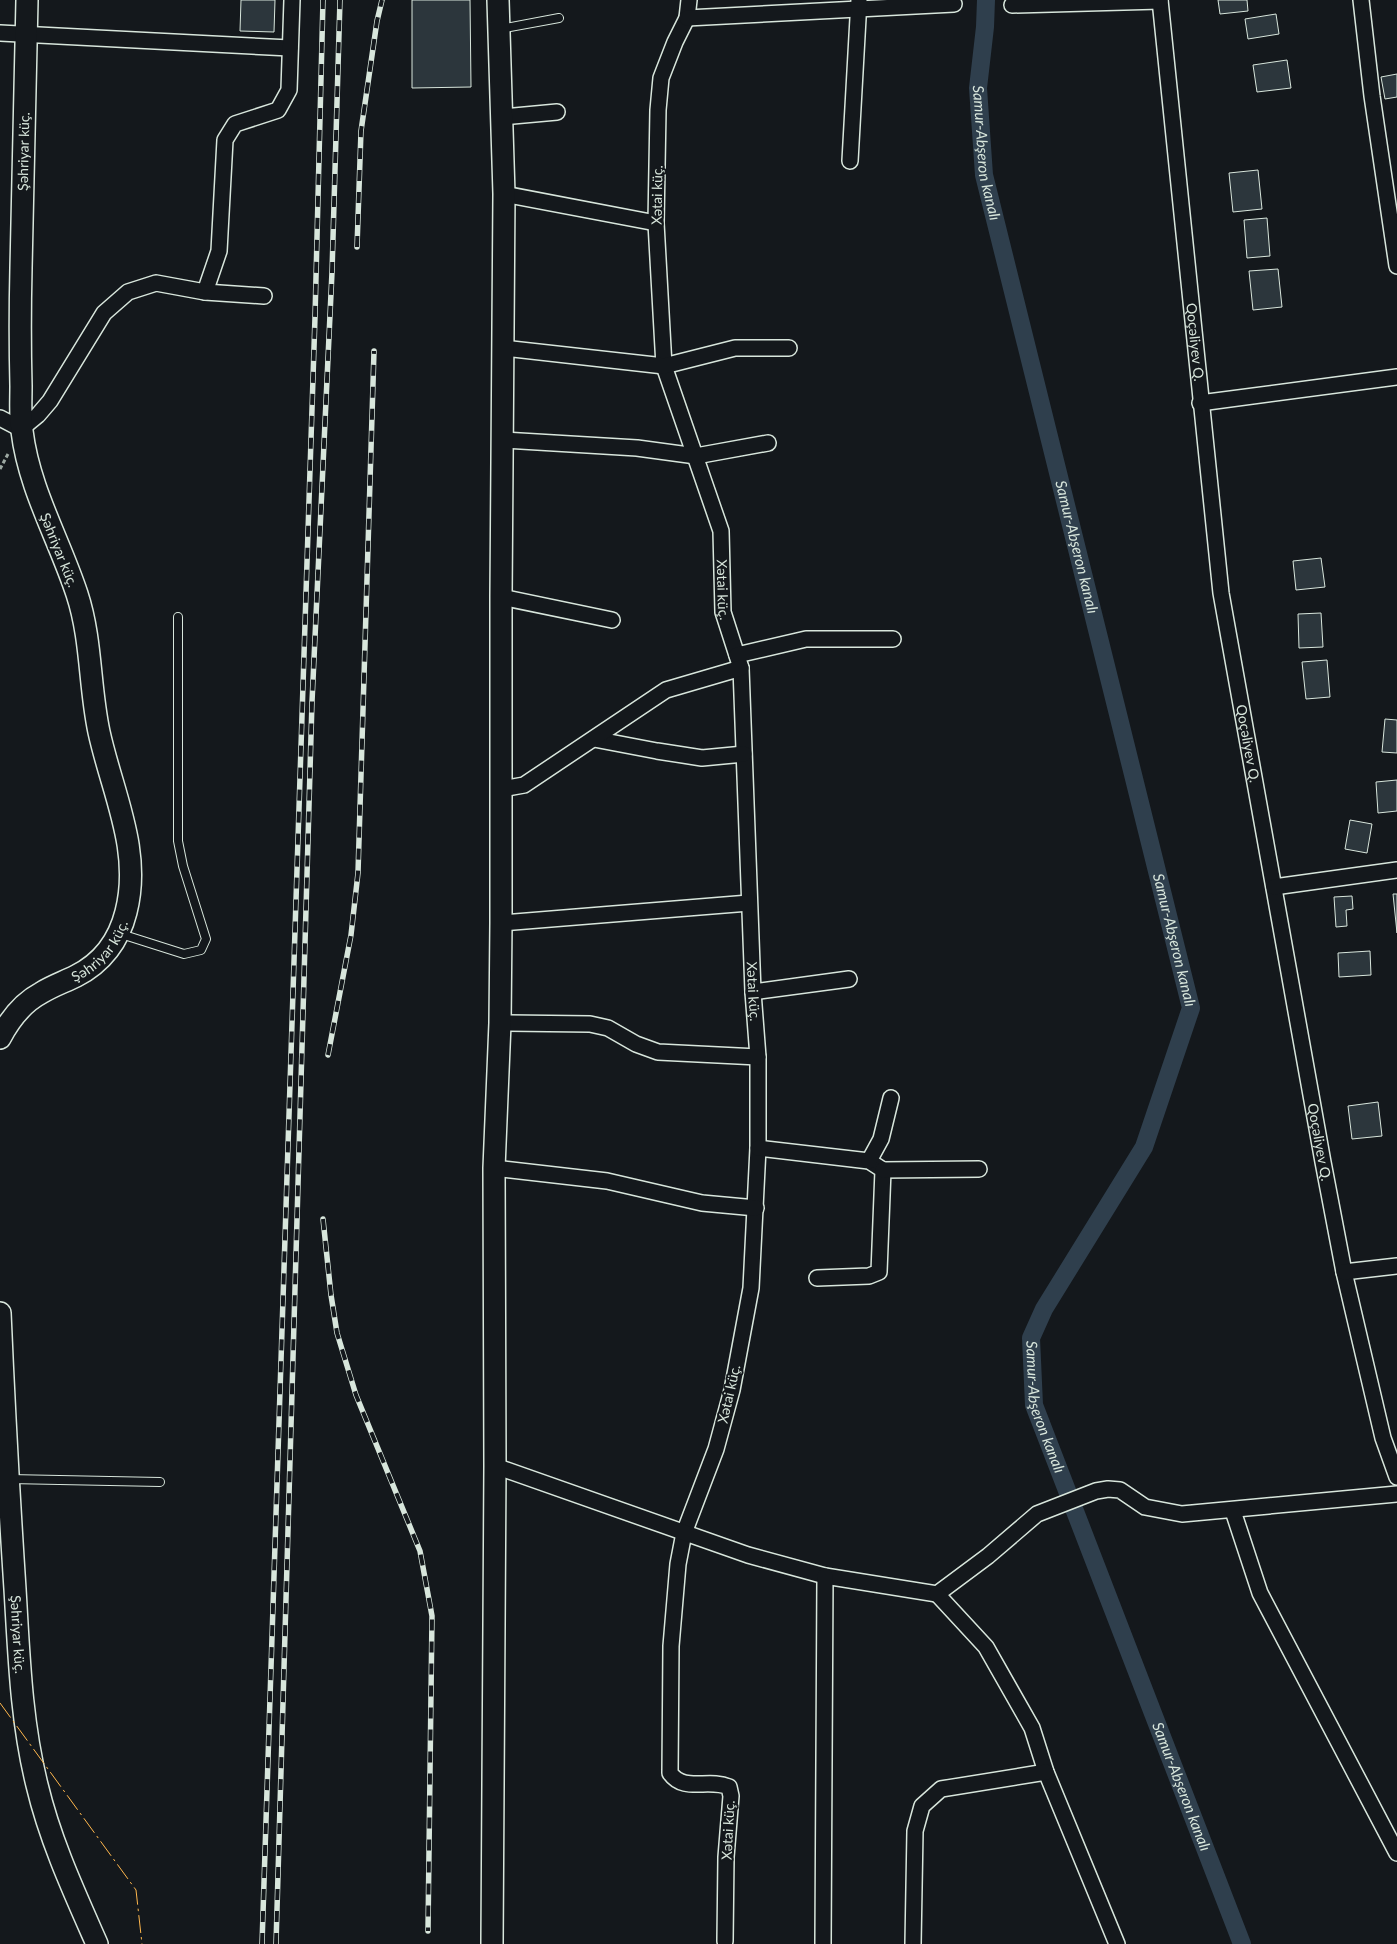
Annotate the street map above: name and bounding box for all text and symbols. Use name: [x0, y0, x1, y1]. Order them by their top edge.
water label: Samur-Abşeron kanalı: [970, 85, 1005, 222]
street label: Şəhriyar küç.: [14, 112, 32, 191]
street label: Xətai küç.: [647, 165, 666, 225]
street label: Qoçəliyev Q.: [1183, 302, 1208, 382]
water label: Samur-Abşeron kanalı: [1052, 478, 1103, 615]
street label: Şəhriyar küç.: [37, 510, 82, 589]
street label: Xətai küç.: [714, 559, 734, 622]
street label: Qoçəliyev Q.: [1233, 703, 1264, 784]
water label: Samur-Abşeron kanalı: [1150, 871, 1200, 1008]
street label: Şəhriyar küç.: [68, 918, 131, 985]
street label: Xətai küç.: [744, 961, 764, 1022]
street label: Qoçəliyev Q.: [1305, 1102, 1335, 1182]
water label: Samur-Abşeron kanalı: [1023, 1340, 1069, 1475]
street label: Xətai küç.: [714, 1363, 744, 1425]
street label: Şəhriyar küç.: [7, 1595, 29, 1674]
water label: Samur-Abşeron kanalı: [1149, 1719, 1215, 1853]
street label: Xətai küç.: [717, 1800, 738, 1860]

